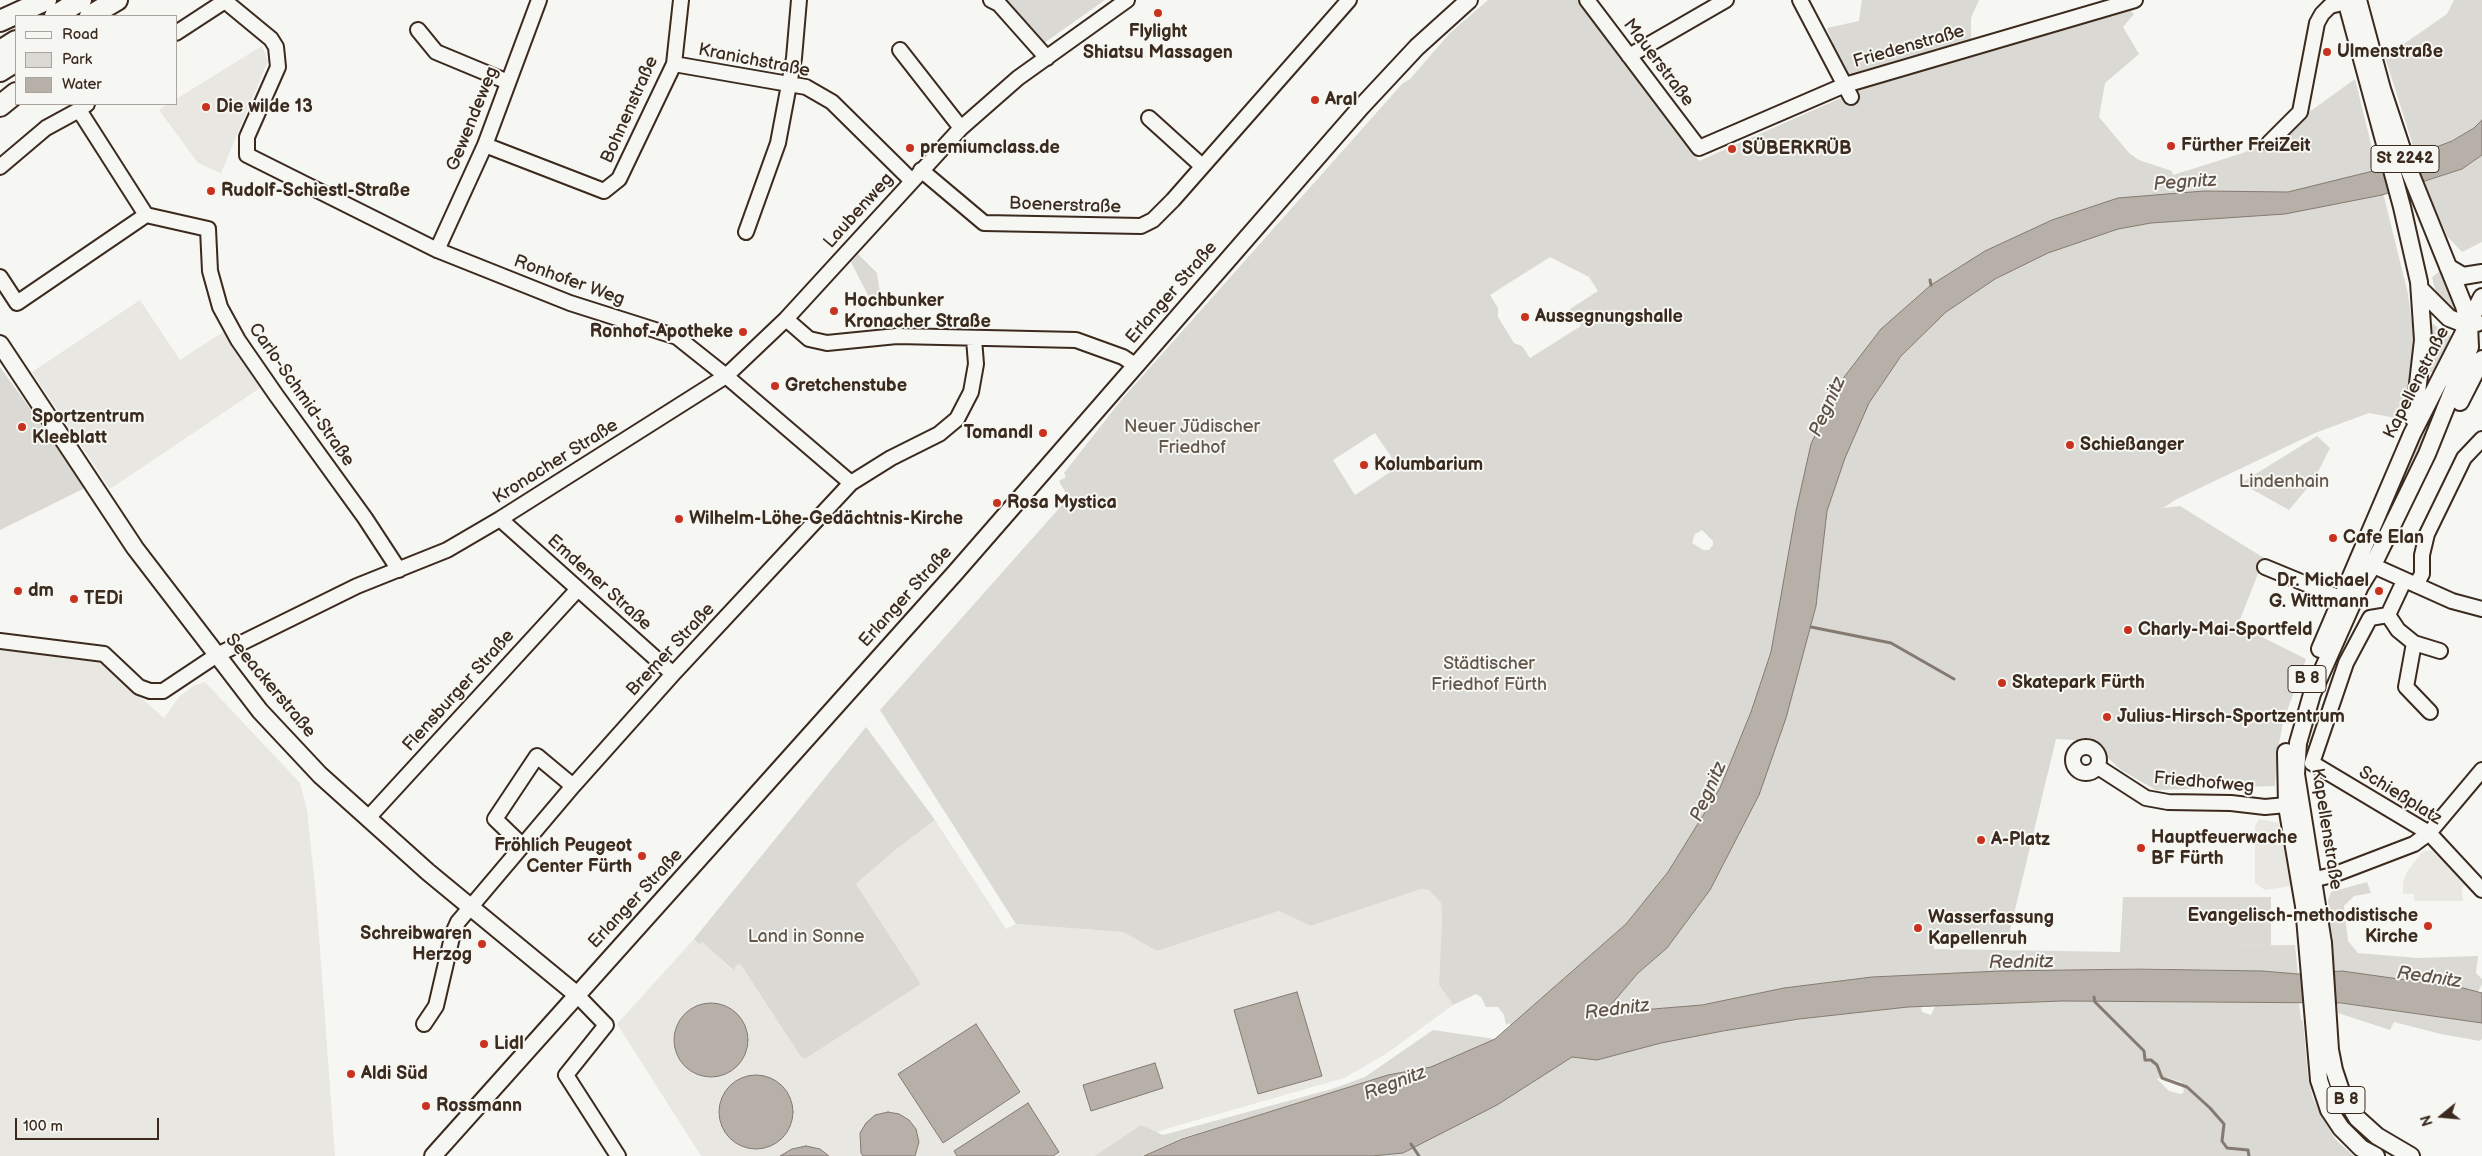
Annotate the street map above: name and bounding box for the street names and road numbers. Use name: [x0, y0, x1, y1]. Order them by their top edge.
street label: Mauerstraße: [1618, 15, 1698, 111]
street label: Friedenstraße: [1851, 21, 1967, 73]
street label: Kranichstraße: [696, 40, 812, 82]
street label: Bohnenstraße: [597, 53, 663, 167]
street label: Gewendeweg: [442, 64, 504, 174]
road number: St 2242: [2371, 146, 2439, 172]
street label: Laubenweg: [820, 169, 898, 253]
street label: Boenerstraße: [1009, 193, 1121, 219]
street label: Erlanger Straße: [1122, 237, 1222, 349]
street label: Ronhofer Weg: [511, 251, 627, 311]
street label: Carlo-Schmid-Straße: [243, 319, 359, 471]
street label: Kapellenstraße: [2379, 323, 2455, 443]
street label: Kronacher Straße: [489, 415, 623, 509]
street label: Emdener Straße: [542, 530, 656, 636]
street label: Erlanger Straße: [855, 542, 957, 652]
street label: Bremer Straße: [622, 599, 720, 701]
street label: Flensburger Straße: [399, 626, 519, 756]
street label: Seeackerstraße: [220, 630, 320, 742]
road number: B 8: [2288, 666, 2326, 692]
street label: Schießplatz: [2354, 762, 2446, 830]
street label: Kapellenstraße: [2306, 767, 2346, 891]
street label: Friedhofweg: [2153, 768, 2255, 798]
street label: Erlanger Straße: [584, 845, 688, 953]
road number: B 8: [2327, 1086, 2365, 1114]

